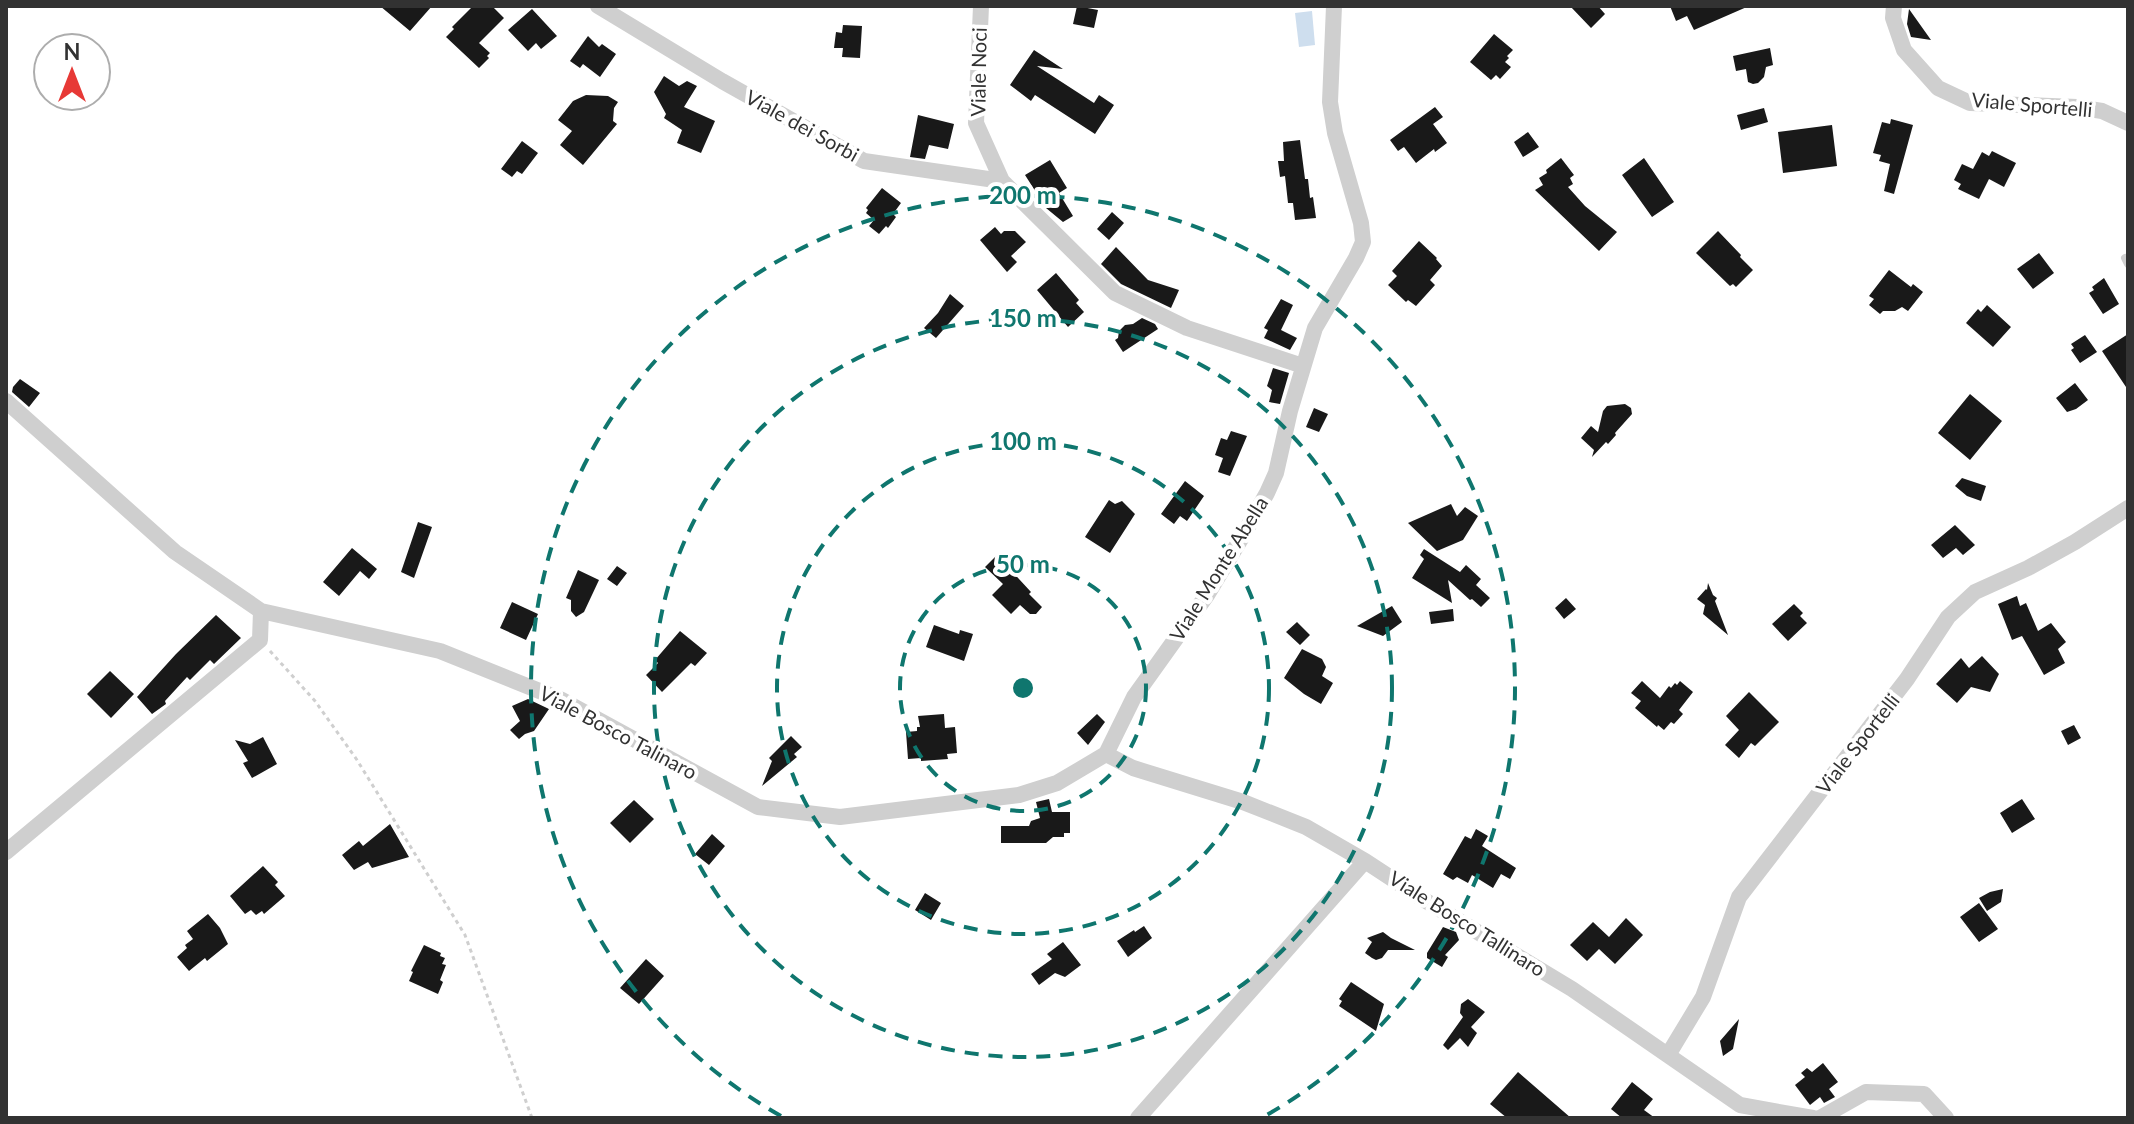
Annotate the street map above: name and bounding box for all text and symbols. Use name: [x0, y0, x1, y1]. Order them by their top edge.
street label: Viale Noci: [965, 27, 991, 117]
north arrow: [32, 32, 112, 112]
text: N: [64, 38, 80, 65]
street label: Viale dei Sorbi: [742, 84, 863, 166]
street label: Viale Sportelli: [1971, 87, 2093, 121]
text: 200 m: [989, 180, 1057, 209]
text: 150 m: [989, 303, 1057, 332]
text: 100 m: [989, 426, 1057, 455]
street label: Viale Monte Abella: [1164, 492, 1272, 645]
text: 50 m: [996, 549, 1050, 578]
centre of rings: [1009, 674, 1037, 702]
street label: Viale Bosco Talinaro: [536, 680, 701, 784]
street label: Viale Sportelli: [1810, 688, 1904, 798]
street label: Viale Bosco Tallinaro: [1385, 865, 1550, 981]

